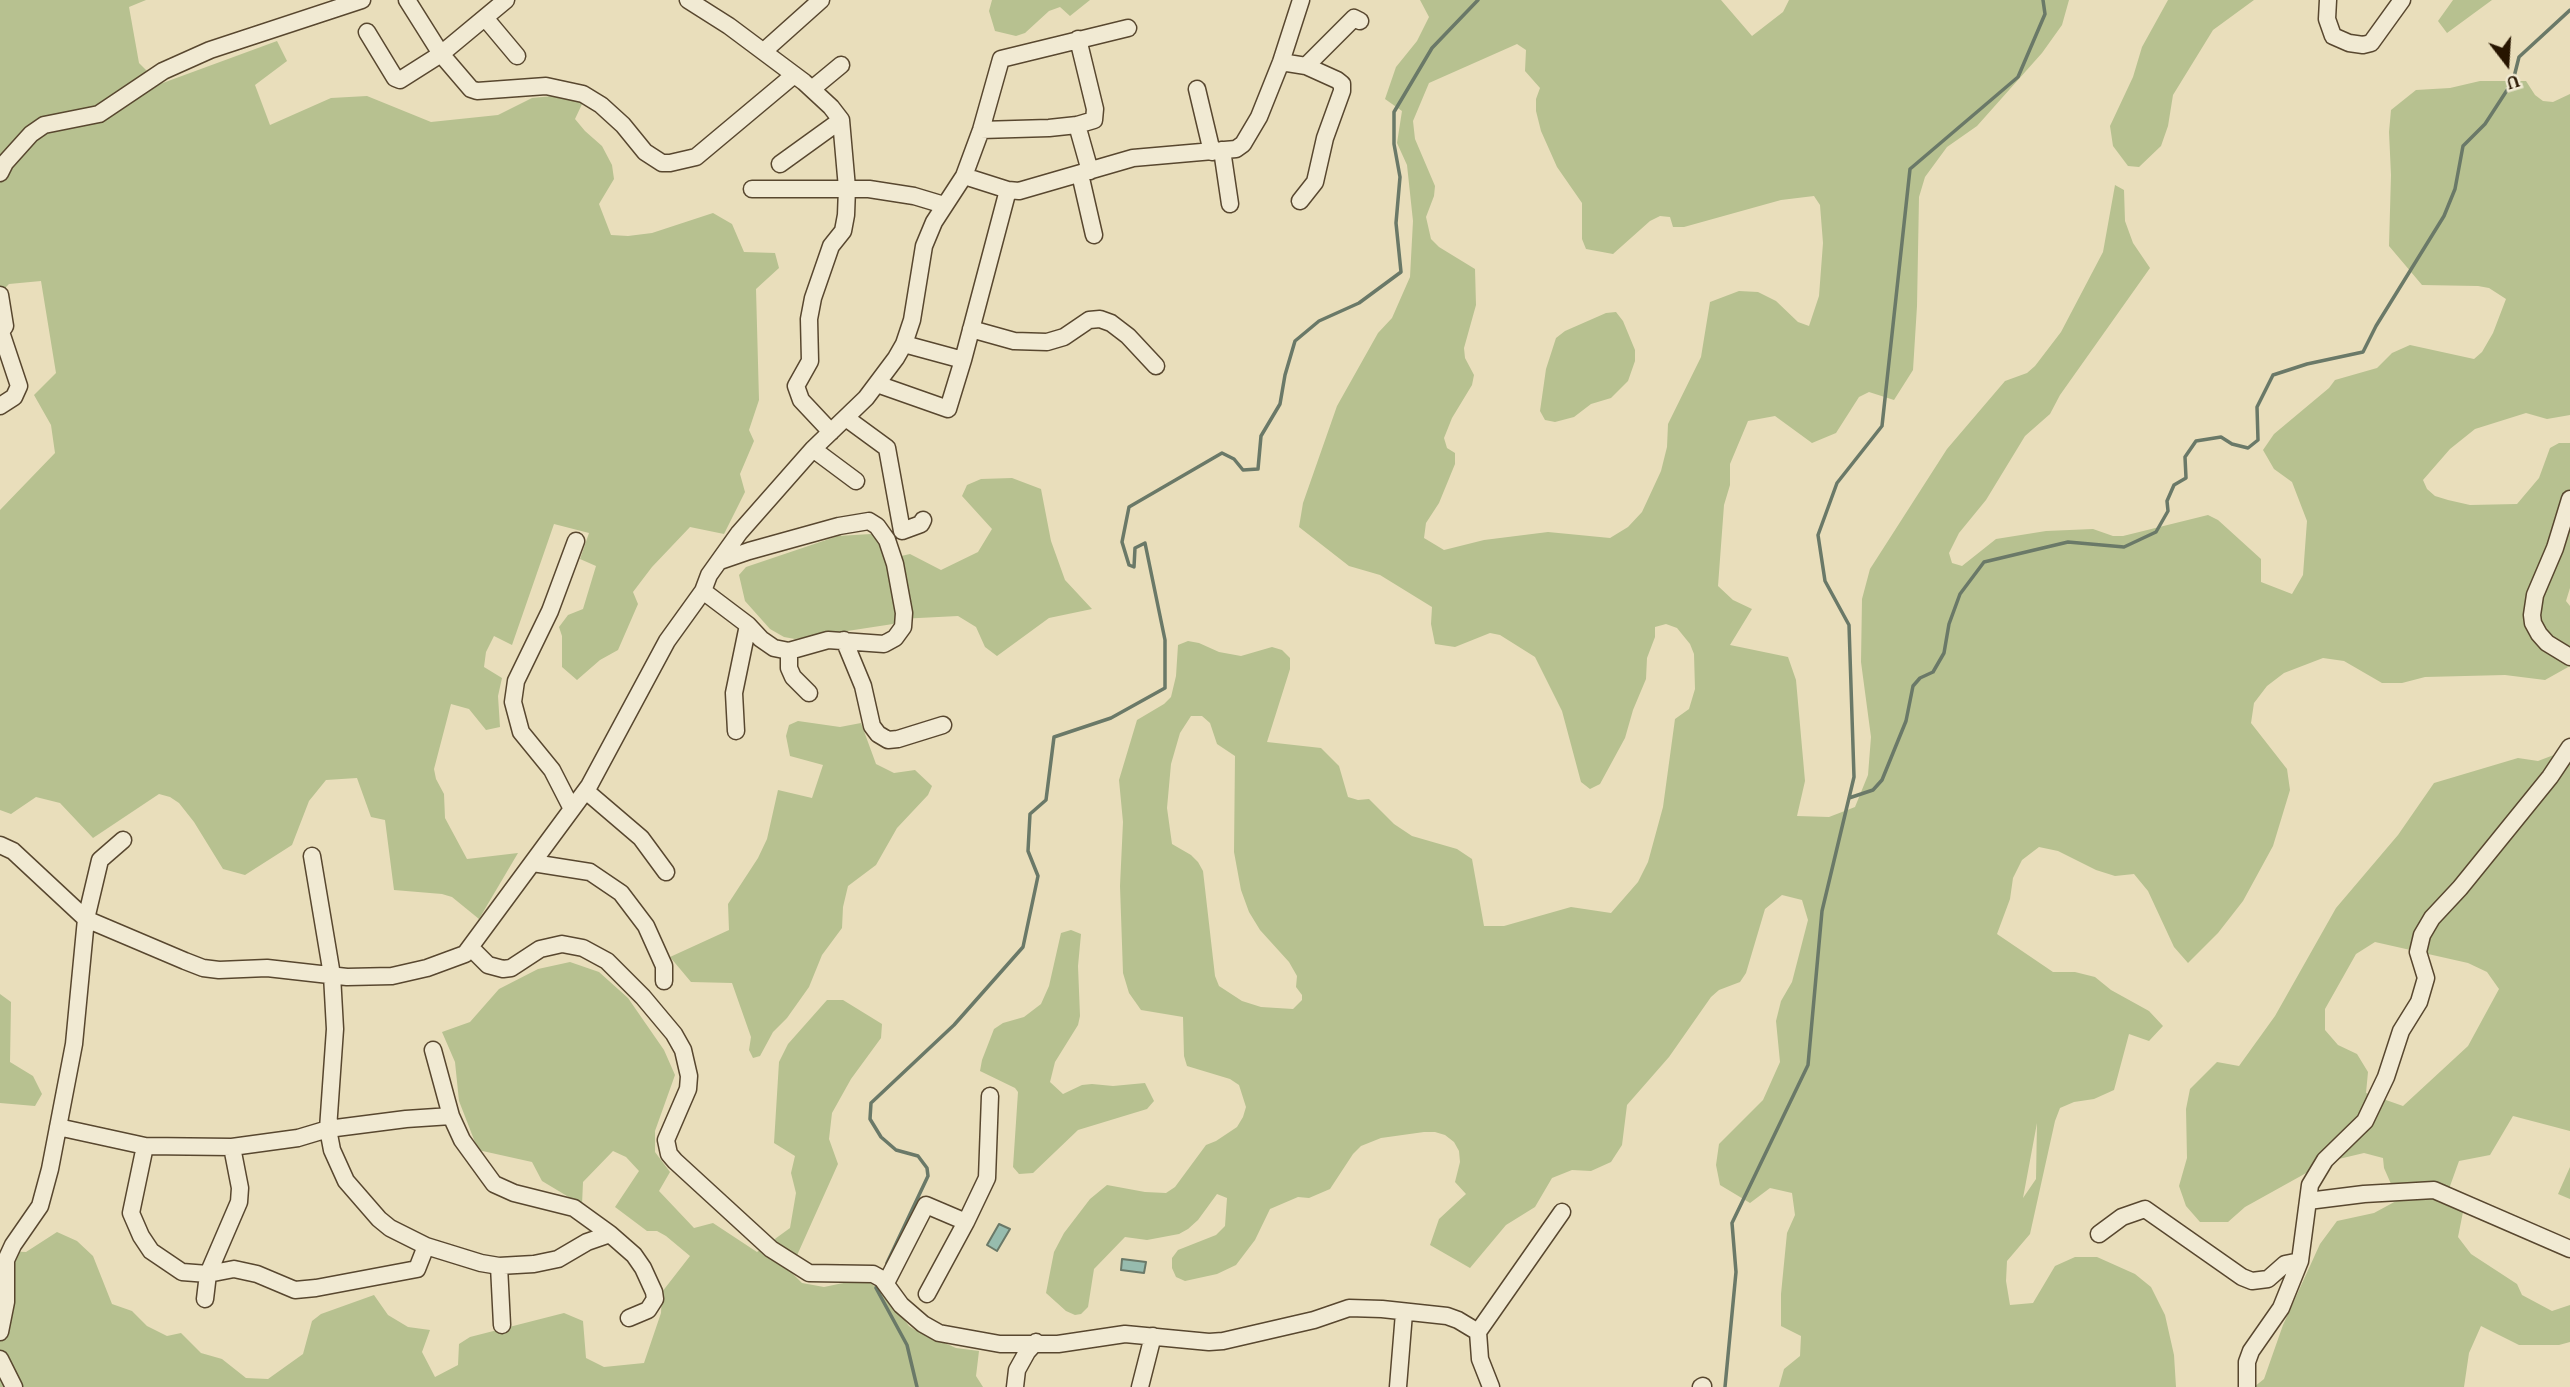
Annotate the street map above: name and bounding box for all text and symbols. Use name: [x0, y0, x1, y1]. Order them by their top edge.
north arrow: [2472, 28, 2542, 98]
text: U: [2503, 68, 2523, 98]

